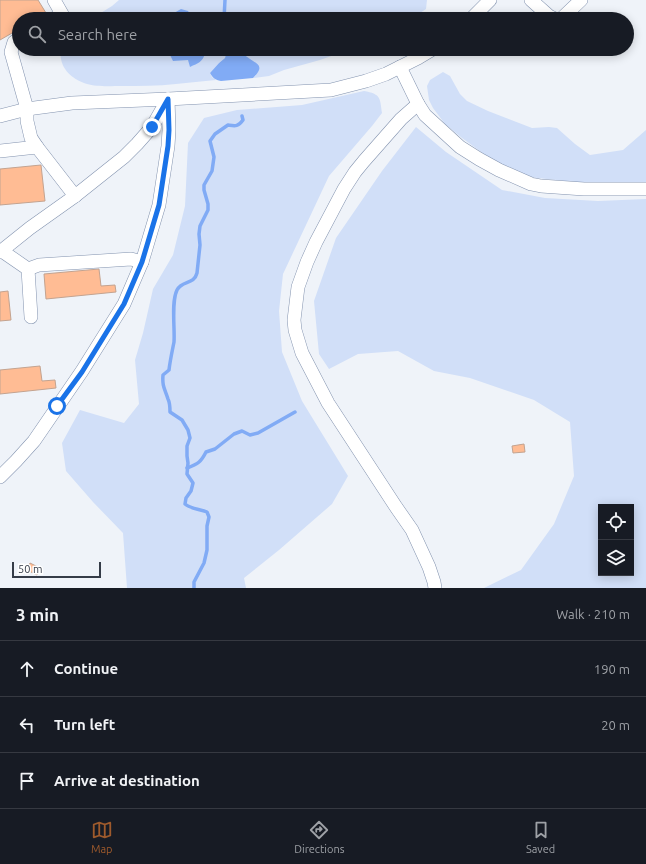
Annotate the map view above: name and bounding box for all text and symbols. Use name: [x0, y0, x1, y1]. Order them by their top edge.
search box: [12, 12, 634, 56]
icon: search: [26, 23, 48, 45]
text: Search here: [58, 26, 137, 43]
route end: [143, 118, 161, 136]
route start: [48, 397, 66, 415]
map controls: [598, 504, 634, 576]
button: locate: [598, 504, 634, 540]
button: layers: [598, 540, 634, 576]
scale bar: [12, 560, 101, 579]
text: 50 m: [18, 563, 42, 575]
text: 3 min: [16, 605, 59, 624]
text: Walk · 210 m: [556, 607, 630, 621]
icon: ahead: [16, 658, 38, 680]
text: Continue: [54, 660, 118, 677]
text: 190 m: [594, 662, 630, 676]
icon: left: [16, 714, 38, 736]
text: Turn left: [54, 716, 115, 733]
text: 20 m: [601, 718, 630, 732]
icon: arrive: [16, 770, 38, 792]
text: Arrive at destination: [54, 772, 200, 789]
tab: Map: [91, 819, 113, 855]
tab: Directions: [294, 819, 344, 855]
tab: Saved: [526, 819, 555, 855]

